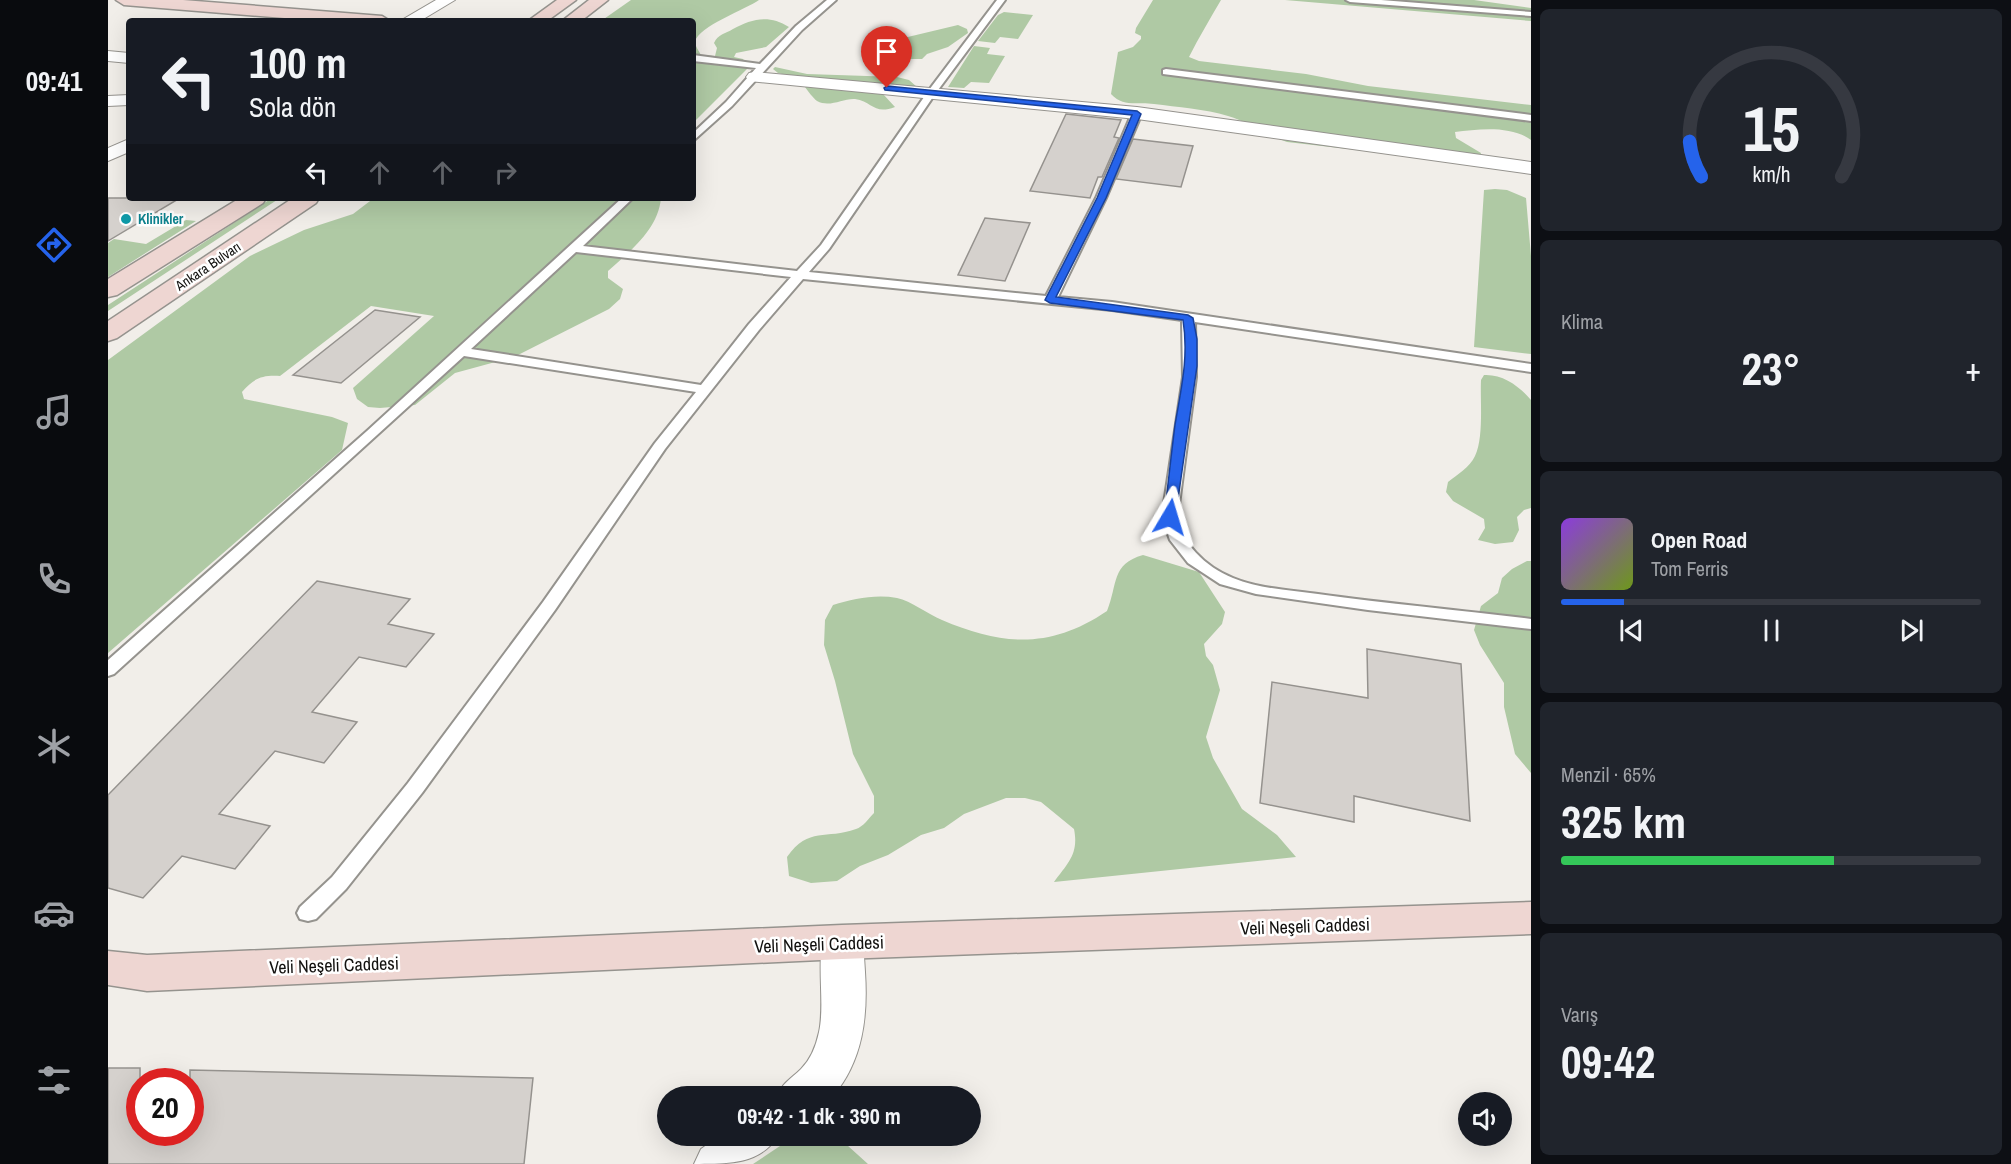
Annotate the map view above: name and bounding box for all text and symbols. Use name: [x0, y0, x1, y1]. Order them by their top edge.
pin: [861, 26, 912, 88]
text: 100 m: [249, 35, 347, 91]
icon: arrive: [870, 35, 903, 68]
icon: left: [150, 42, 228, 120]
text: 09:41: [26, 63, 82, 99]
text: 15: [1743, 86, 1799, 170]
text: Sola dön: [249, 89, 336, 125]
icon: left: [300, 156, 333, 189]
icon: ahead: [363, 156, 396, 189]
icon: ahead: [426, 156, 459, 189]
icon: right: [489, 156, 522, 189]
text: km/h: [1752, 160, 1790, 189]
place label: Klinikler: [138, 210, 184, 228]
marker: Klinikler: [119, 212, 133, 226]
icon: directions: [33, 224, 75, 266]
street label: Ankara Bulvarı: [171, 237, 244, 295]
text: Klima: [1561, 308, 1603, 335]
text: 23°: [1741, 338, 1801, 399]
text: −: [1561, 347, 1577, 391]
text: +: [1965, 347, 1981, 391]
icon: music: [33, 391, 75, 433]
position arrow: [1138, 485, 1202, 549]
text: Open Road: [1651, 525, 1747, 555]
text: Tom Ferris: [1651, 555, 1729, 582]
icon: phone: [33, 558, 75, 600]
icon: previous: [1615, 614, 1648, 647]
icon: pause: [1755, 614, 1788, 647]
icon: next: [1895, 614, 1928, 647]
icon: climate: [33, 725, 75, 767]
text: Menzil · 65%: [1561, 761, 1656, 788]
text: 325 km: [1561, 791, 1686, 852]
icon: car: [33, 892, 75, 934]
street label: Veli Neşeli Caddesi: [1240, 911, 1370, 941]
street label: Veli Neşeli Caddesi: [754, 929, 884, 959]
street label: Veli Neşeli Caddesi: [269, 950, 399, 980]
text: Varış: [1561, 1001, 1598, 1028]
text: 09:42: [1561, 1031, 1655, 1092]
icon: filters: [33, 1059, 75, 1101]
speed limit sign: 20: [126, 1068, 204, 1146]
map controls: [1458, 1092, 1512, 1146]
button: sound: [1458, 1092, 1512, 1146]
text: 09:42 · 1 dk · 390 m: [737, 1101, 901, 1131]

